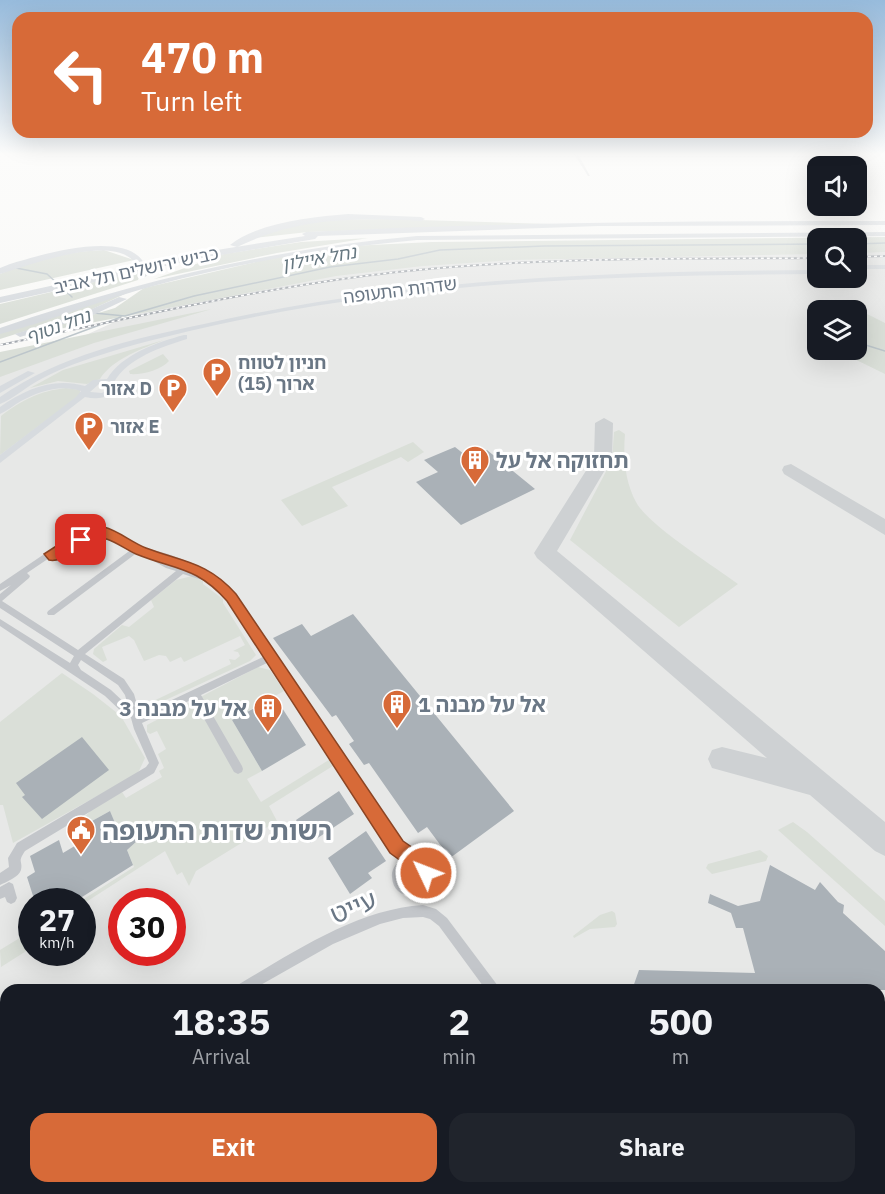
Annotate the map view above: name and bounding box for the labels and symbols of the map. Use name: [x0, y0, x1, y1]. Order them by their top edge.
water label: נחל איילון: [280, 240, 359, 276]
street label: כביש ירושלים תל אביב: [51, 241, 221, 299]
street label: שדרות התעופה: [342, 272, 458, 308]
water label: נחל נטוף: [23, 303, 94, 348]
place label: חניון לטווח ארוך (15): [238, 351, 326, 395]
parking icon: חניון לטווח ארוך (15): [201, 356, 233, 398]
parking icon: אזור D: [157, 372, 189, 414]
place label: אזור D: [101, 377, 152, 400]
parking icon: אזור E: [73, 410, 105, 452]
place label: אזור E: [110, 415, 159, 438]
building icon: תחזוקה אל על: [459, 444, 491, 486]
place label: תחזוקה אל על: [496, 446, 629, 474]
pin: [55, 514, 106, 565]
building icon: אל על מבנה 1: [381, 688, 413, 730]
place label: אל על מבנה 1: [418, 690, 546, 718]
building icon: אל על מבנה 3: [252, 692, 284, 734]
place label: אל על מבנה 3: [119, 694, 247, 722]
place label: רשות שדות התעופה: [102, 813, 332, 847]
public building icon: רשות שדות התעופה: [65, 814, 97, 856]
position arrow: [394, 841, 458, 905]
street label: עייט: [325, 881, 381, 931]
speed limit sign: 30: [108, 888, 186, 966]

